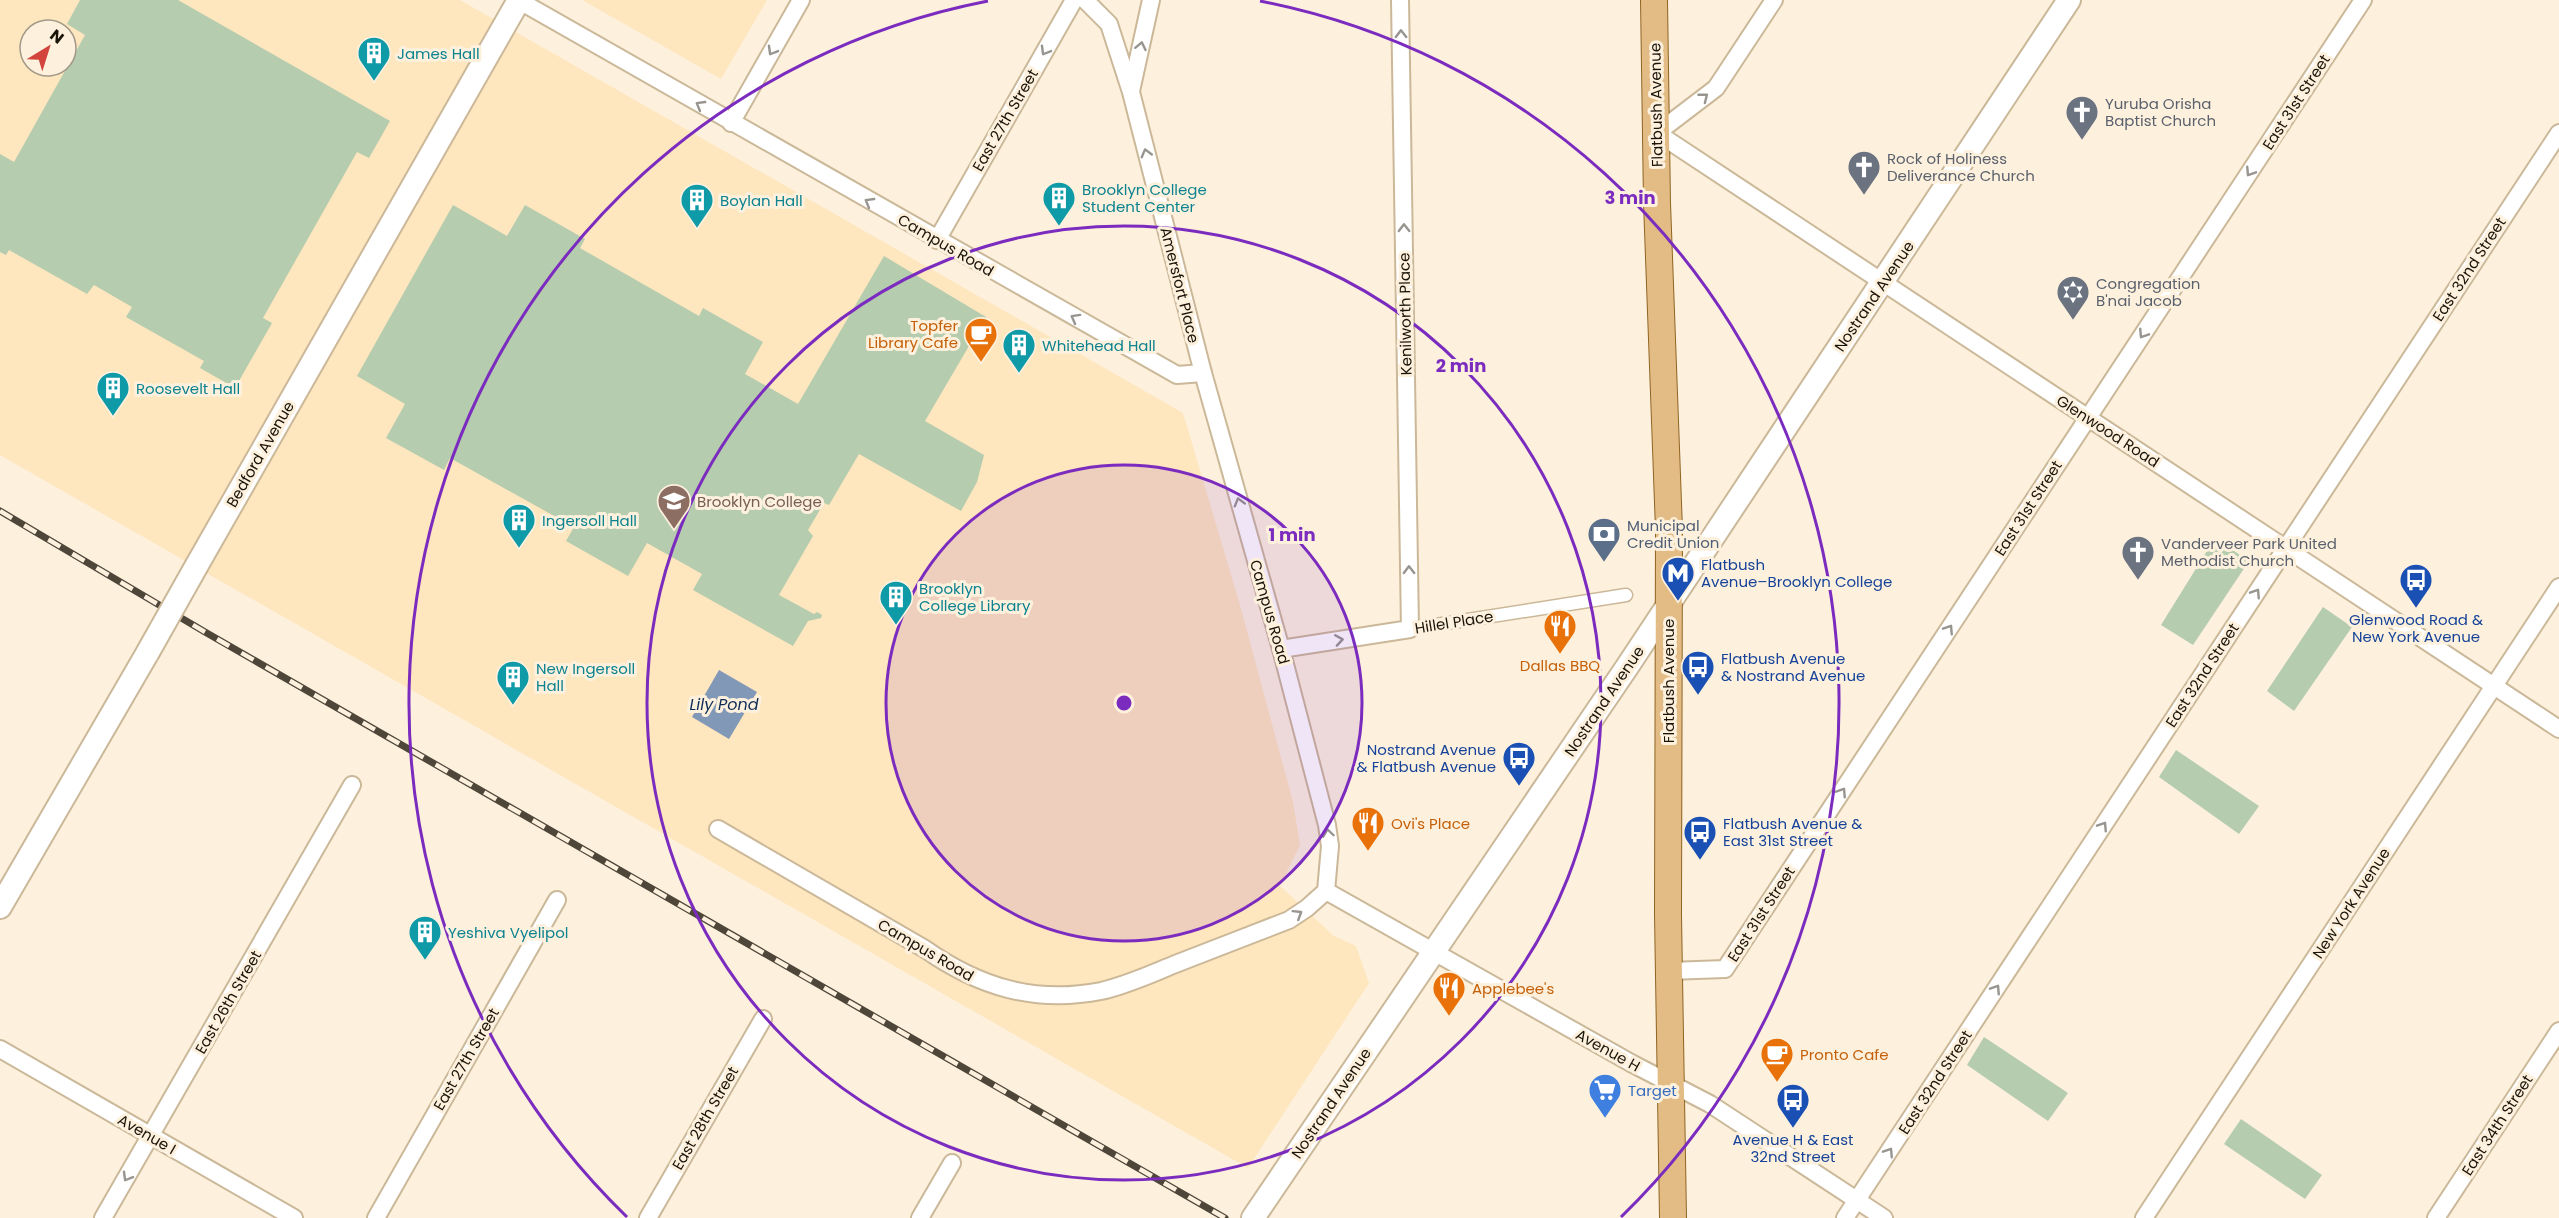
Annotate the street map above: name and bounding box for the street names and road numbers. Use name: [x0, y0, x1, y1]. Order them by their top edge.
street label: Flatbush Avenue: [1644, 43, 1668, 167]
street label: East 31st Street: [2257, 50, 2335, 154]
street label: East 27th Street: [967, 65, 1043, 175]
street label: Campus Road: [894, 209, 998, 281]
street label: East 32nd Street: [2427, 213, 2511, 325]
street label: Amersfort Place: [1155, 225, 1205, 345]
street label: Nostrand Avenue: [1829, 237, 1919, 355]
street label: Kenilworth Place: [1393, 252, 1417, 376]
street label: Glenwood Road: [2052, 390, 2164, 472]
street label: Bedford Avenue: [221, 397, 299, 511]
street label: East 31st Street: [1989, 456, 2067, 560]
street label: Campus Road: [1245, 557, 1295, 667]
street label: Hillel Place: [1413, 605, 1495, 639]
street label: Flatbush Avenue: [1658, 619, 1679, 743]
street label: East 32nd Street: [2160, 619, 2244, 731]
street label: Nostrand Avenue: [1559, 642, 1649, 760]
street label: New York Avenue: [2307, 844, 2395, 962]
street label: East 31st Street: [1722, 862, 1800, 966]
street label: Campus Road: [874, 914, 978, 986]
street label: East 26th Street: [190, 946, 266, 1058]
street label: East 27th Street: [428, 1004, 504, 1114]
street label: Avenue H: [1572, 1024, 1644, 1076]
street label: East 32nd Street: [1893, 1026, 1977, 1138]
street label: Nostrand Avenue: [1286, 1044, 1376, 1162]
street label: East 28th Street: [667, 1062, 743, 1174]
street label: East 34th Street: [2456, 1070, 2538, 1180]
street label: Avenue I: [114, 1109, 180, 1159]

